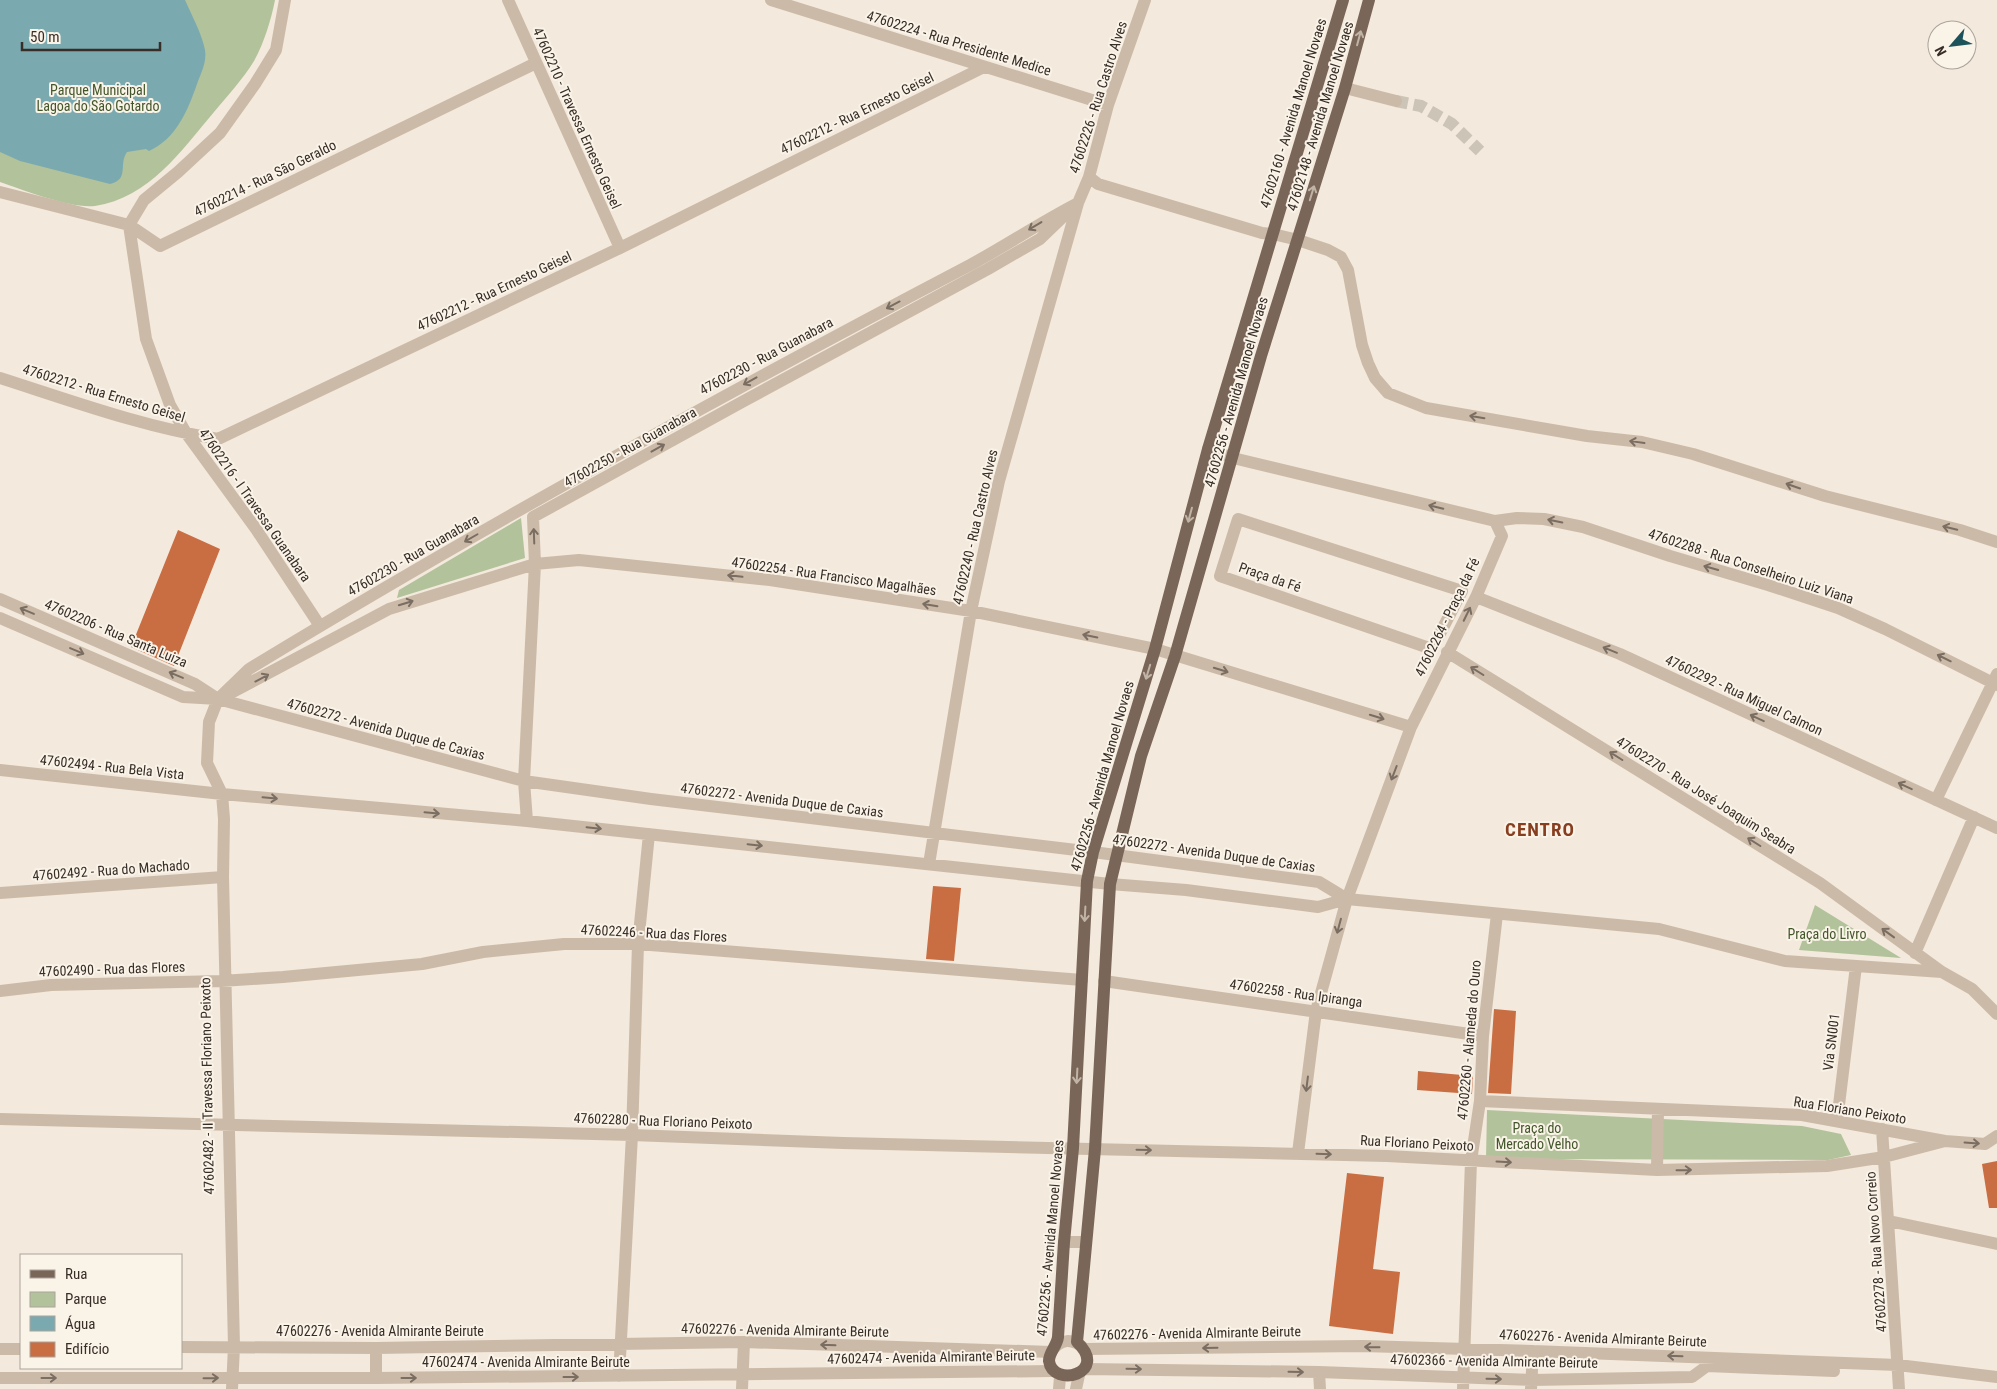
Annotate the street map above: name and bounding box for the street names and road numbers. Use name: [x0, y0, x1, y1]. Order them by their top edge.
street label: 47602224 - Rua Presidente Medice: [865, 7, 1054, 79]
street label: 47602160 - Avenida Manoel Novaes: [1256, 16, 1330, 210]
street label: 47602226 - Rua Castro Alves: [1066, 19, 1130, 175]
street label: 47602148 - Avenida Manoel Novaes: [1283, 19, 1357, 213]
street label: 47602210 - Travessa Ernesto Geisel: [530, 25, 624, 211]
street label: 47602212 - Rua Ernesto Geisel: [778, 69, 936, 157]
street label: 47602214 - Rua São Geraldo: [191, 137, 339, 219]
street label: 47602212 - Rua Ernesto Geisel: [414, 248, 574, 334]
street label: 47602256 - Avenida Manoel Novaes: [1201, 295, 1271, 489]
street label: 47602230 - Rua Guanabara: [697, 314, 835, 398]
street label: 47602212 - Rua Ernesto Geisel: [21, 361, 187, 425]
street label: 47602250 - Rua Guanabara: [561, 404, 699, 490]
street label: 47602216 - I Travessa Guanabara: [196, 425, 314, 585]
street label: 47602240 - Rua Castro Alves: [949, 448, 1001, 606]
street label: 47602230 - Rua Guanabara: [345, 511, 481, 599]
street label: 47602288 - Rua Conselheiro Luiz Viana: [1646, 525, 1856, 607]
street label: 47602254 - Rua Francisco Magalhães: [731, 554, 937, 598]
street label: 47602264 - Praça da Fé: [1411, 555, 1483, 679]
street label: Praça da Fé: [1237, 559, 1304, 595]
street label: 47602206 - Rua Santa Luiza: [42, 596, 190, 670]
street label: 47602292 - Rua Miguel Calmon: [1663, 651, 1825, 739]
street label: 47602256 - Avenida Manoel Novaes: [1067, 679, 1137, 873]
street label: 47602272 - Avenida Duque de Caxias: [285, 695, 487, 763]
street label: 47602270 - Rua José Joaquim Seabra: [1613, 733, 1799, 857]
street label: 47602494 - Rua Bela Vista: [39, 751, 185, 783]
street label: 47602272 - Avenida Duque de Caxias: [680, 780, 884, 820]
street label: 47602272 - Avenida Duque de Caxias: [1112, 831, 1316, 875]
street label: 47602492 - Rua do Machado: [32, 857, 190, 883]
street label: 47602246 - Rua das Flores: [580, 921, 728, 945]
street label: 47602490 - Rua das Flores: [38, 958, 186, 980]
street label: 47602260 - Alameda do Ouro: [1454, 959, 1484, 1121]
street label: 47602258 - Rua Ipiranga: [1229, 976, 1363, 1010]
street label: 47602482 - II Travessa Floriano Peixoto: [197, 977, 217, 1195]
street label: Via SN001: [1820, 1012, 1842, 1072]
street label: Rua Floriano Peixoto: [1793, 1093, 1907, 1127]
street label: 47602280 - Rua Floriano Peixoto: [573, 1110, 753, 1132]
street label: Rua Floriano Peixoto: [1360, 1132, 1474, 1154]
street label: 47602256 - Avenida Manoel Novaes: [1033, 1139, 1067, 1337]
street label: 47602278 - Rua Novo Correio: [1862, 1171, 1890, 1333]
street label: 47602276 - Avenida Almirante Beirute: [681, 1320, 889, 1340]
street label: 47602276 - Avenida Almirante Beirute: [276, 1323, 484, 1339]
street label: 47602276 - Avenida Almirante Beirute: [1093, 1323, 1301, 1343]
street label: 47602276 - Avenida Almirante Beirute: [1499, 1326, 1708, 1350]
street label: 47602474 - Avenida Almirante Beirute: [827, 1347, 1035, 1367]
street label: 47602366 - Avenida Almirante Beirute: [1390, 1351, 1598, 1371]
street label: 47602474 - Avenida Almirante Beirute: [422, 1354, 630, 1370]

